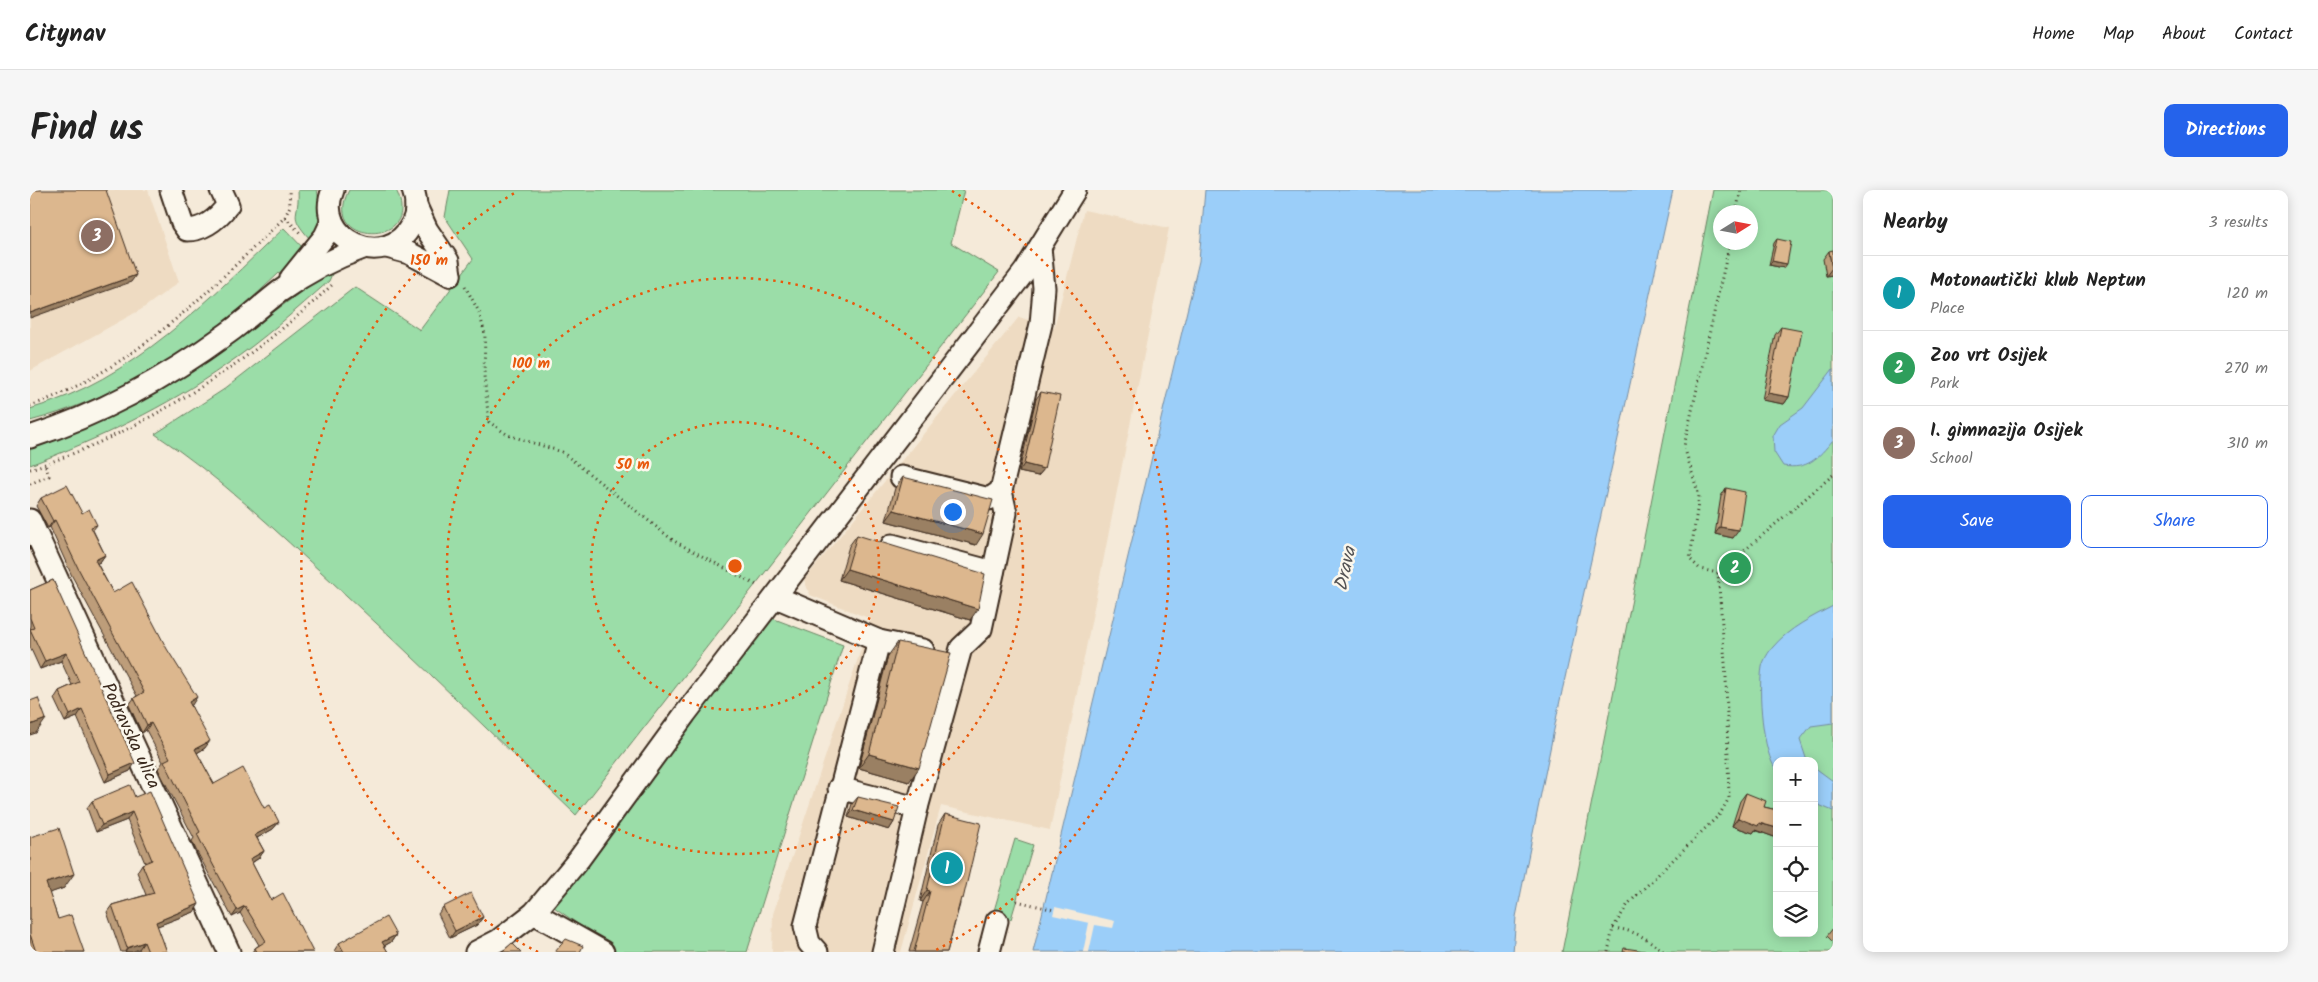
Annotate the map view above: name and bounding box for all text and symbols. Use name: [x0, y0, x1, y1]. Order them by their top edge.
text: Citynav: [25, 15, 105, 54]
text: Home: [2032, 20, 2075, 49]
text: Map: [2103, 20, 2134, 49]
text: About: [2162, 20, 2206, 49]
text: Contact: [2234, 20, 2293, 49]
text: Find us: [30, 102, 143, 158]
button: Directions: [2164, 104, 2288, 157]
north arrow: [1713, 205, 1758, 250]
text: Nearby: [1883, 206, 1948, 239]
text: 3 results: [2209, 210, 2268, 235]
pin: 3: [81, 217, 113, 255]
text: 150 m: [410, 249, 448, 273]
text: Motonautički klub Neptun: [1930, 266, 2146, 296]
text: 1: [1897, 281, 1901, 306]
text: 120 m: [2227, 281, 2268, 306]
text: Place: [1930, 296, 1964, 321]
text: Zoo vrt Osijek: [1930, 341, 2047, 371]
text: 100 m: [512, 352, 550, 376]
text: 2: [1894, 356, 1904, 381]
text: 270 m: [2224, 356, 2268, 381]
text: Park: [1930, 371, 1959, 396]
text: I. gimnazija Osijek: [1930, 416, 2083, 446]
text: 3: [1895, 431, 1903, 456]
text: 310 m: [2227, 431, 2268, 456]
text: School: [1930, 446, 1973, 471]
text: 50 m: [615, 453, 650, 477]
button: Save: [1883, 495, 2071, 548]
button: Share: [2081, 495, 2268, 548]
your location: [940, 499, 966, 525]
water label: Drava: [1327, 543, 1366, 594]
pin: 2: [1719, 549, 1751, 587]
centre of rings: [726, 557, 744, 575]
street label: Podravska ulica: [93, 678, 167, 794]
map controls: [1773, 757, 1818, 937]
button: +: [1773, 757, 1818, 802]
button: −: [1773, 802, 1818, 847]
button: locate: [1773, 847, 1818, 892]
pin: 1: [931, 849, 963, 887]
button: layers: [1773, 892, 1818, 937]

